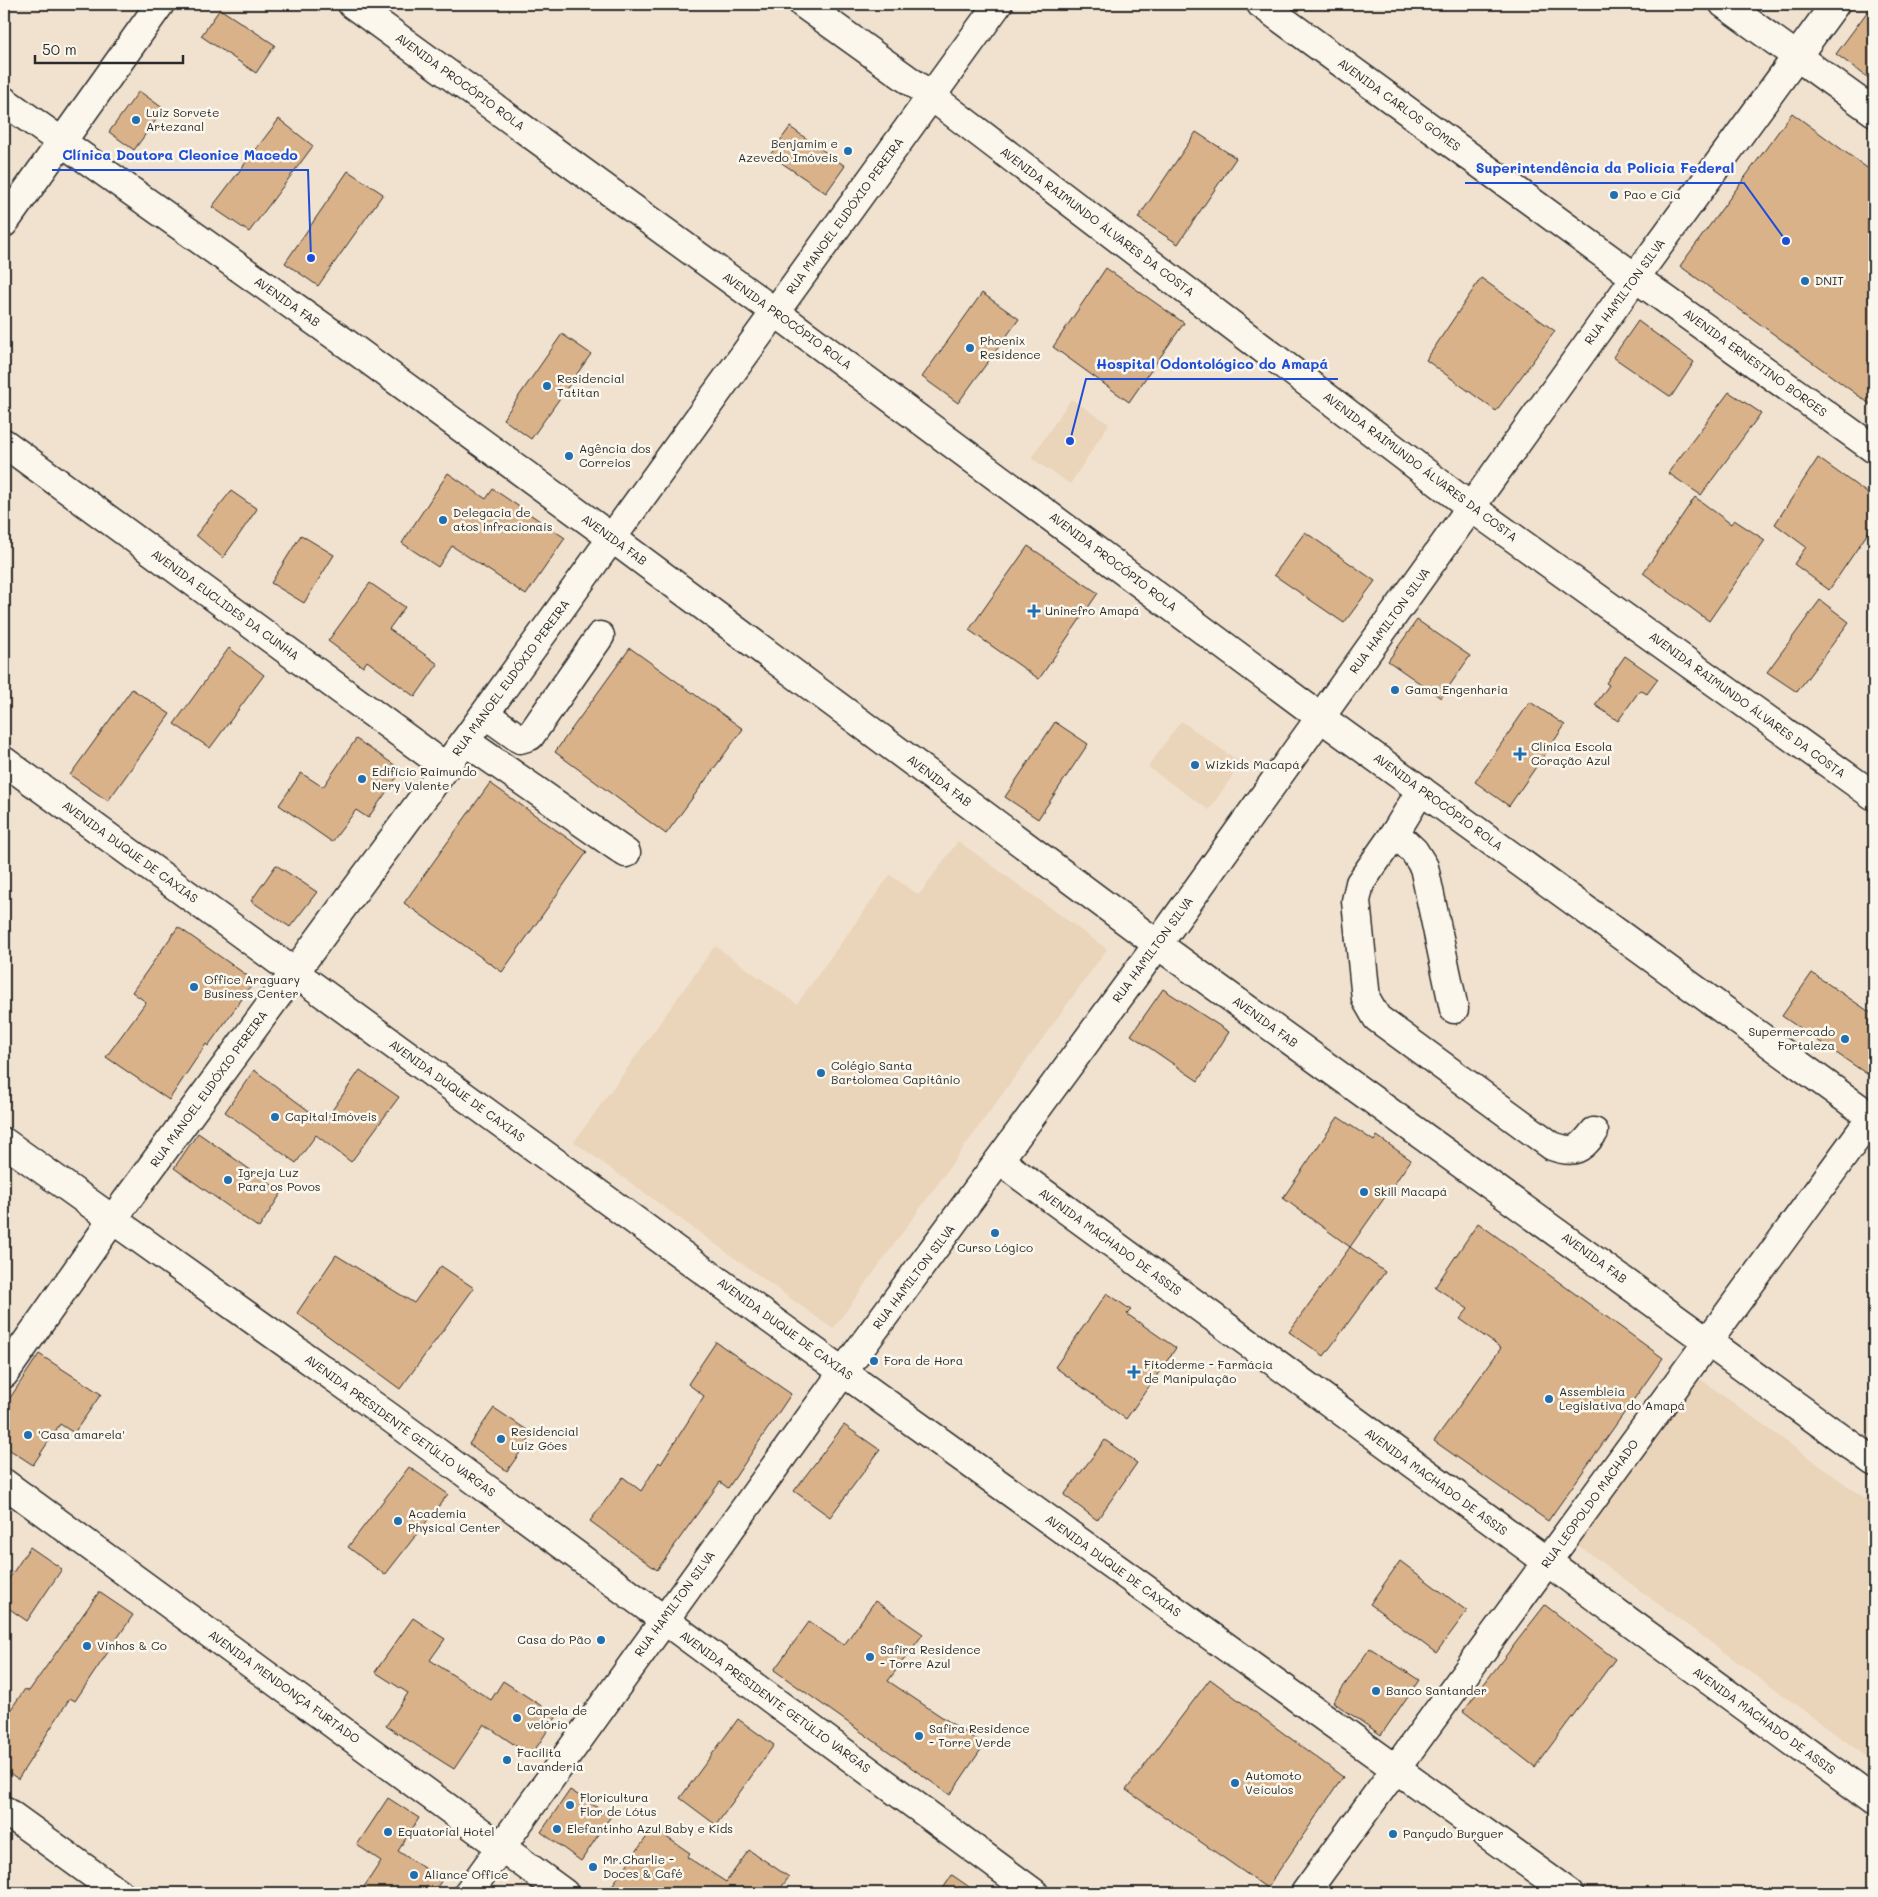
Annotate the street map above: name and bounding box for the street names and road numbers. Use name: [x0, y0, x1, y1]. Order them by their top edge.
street label: AVENIDA PROCÓPIO ROLA: [393, 29, 528, 133]
street label: AVENIDA CARLOS GOMES: [1335, 54, 1464, 154]
street label: RUA MANOEL EUDÓXIO PEREIRA: [782, 134, 906, 297]
street label: AVENIDA RAIMUNDO ÁLVARES DA COSTA: [997, 143, 1198, 300]
street label: RUA HAMILTON SILVA: [1580, 235, 1668, 348]
street label: AVENIDA PROCÓPIO ROLA: [720, 268, 855, 372]
street label: AVENIDA FAB: [252, 273, 324, 330]
street label: AVENIDA ERNESTINO BORGES: [1681, 305, 1831, 420]
street label: AVENIDA RAIMUNDO ÁLVARES DA COSTA: [1320, 388, 1521, 545]
street label: AVENIDA PROCÓPIO ROLA: [1047, 508, 1181, 615]
street label: AVENIDA FAB: [579, 510, 650, 568]
street label: AVENIDA EUCLIDES DA CUNHA: [148, 545, 303, 663]
street label: RUA HAMILTON SILVA: [1345, 564, 1433, 677]
street label: RUA MANOEL EUDÓXIO PEREIRA: [448, 596, 572, 759]
street label: AVENIDA RAIMUNDO ÁLVARES DA COSTA: [1646, 627, 1849, 781]
street label: AVENIDA PROCÓPIO ROLA: [1371, 749, 1506, 853]
street label: AVENIDA FAB: [904, 751, 975, 810]
street label: AVENIDA DUQUE DE CAXIAS: [60, 797, 202, 906]
street label: RUA HAMILTON SILVA: [1108, 893, 1196, 1006]
street label: AVENIDA FAB: [1230, 992, 1301, 1050]
street label: RUA MANOEL EUDÓXIO PEREIRA: [146, 1007, 270, 1170]
street label: AVENIDA DUQUE DE CAXIAS: [387, 1036, 529, 1145]
street label: AVENIDA MACHADO DE ASSIS: [1036, 1184, 1185, 1299]
street label: RUA HAMILTON SILVA: [869, 1221, 958, 1332]
street label: AVENIDA FAB: [1559, 1228, 1630, 1286]
street label: AVENIDA DUQUE DE CAXIAS: [715, 1274, 857, 1383]
street label: AVENIDA PRESIDENTE GETÚLIO VARGAS: [302, 1350, 499, 1500]
street label: AVENIDA MACHADO DE ASSIS: [1362, 1424, 1511, 1539]
street label: RUA LEOPOLDO MACHADO: [1537, 1436, 1641, 1571]
street label: AVENIDA DUQUE DE CAXIAS: [1043, 1511, 1185, 1620]
street label: RUA HAMILTON SILVA: [630, 1547, 718, 1660]
street label: AVENIDA MENDONÇA FURTADO: [206, 1626, 363, 1747]
street label: AVENIDA PRESIDENTE GETÚLIO VARGAS: [677, 1626, 874, 1776]
street label: AVENIDA MACHADO DE ASSIS: [1690, 1663, 1839, 1778]

